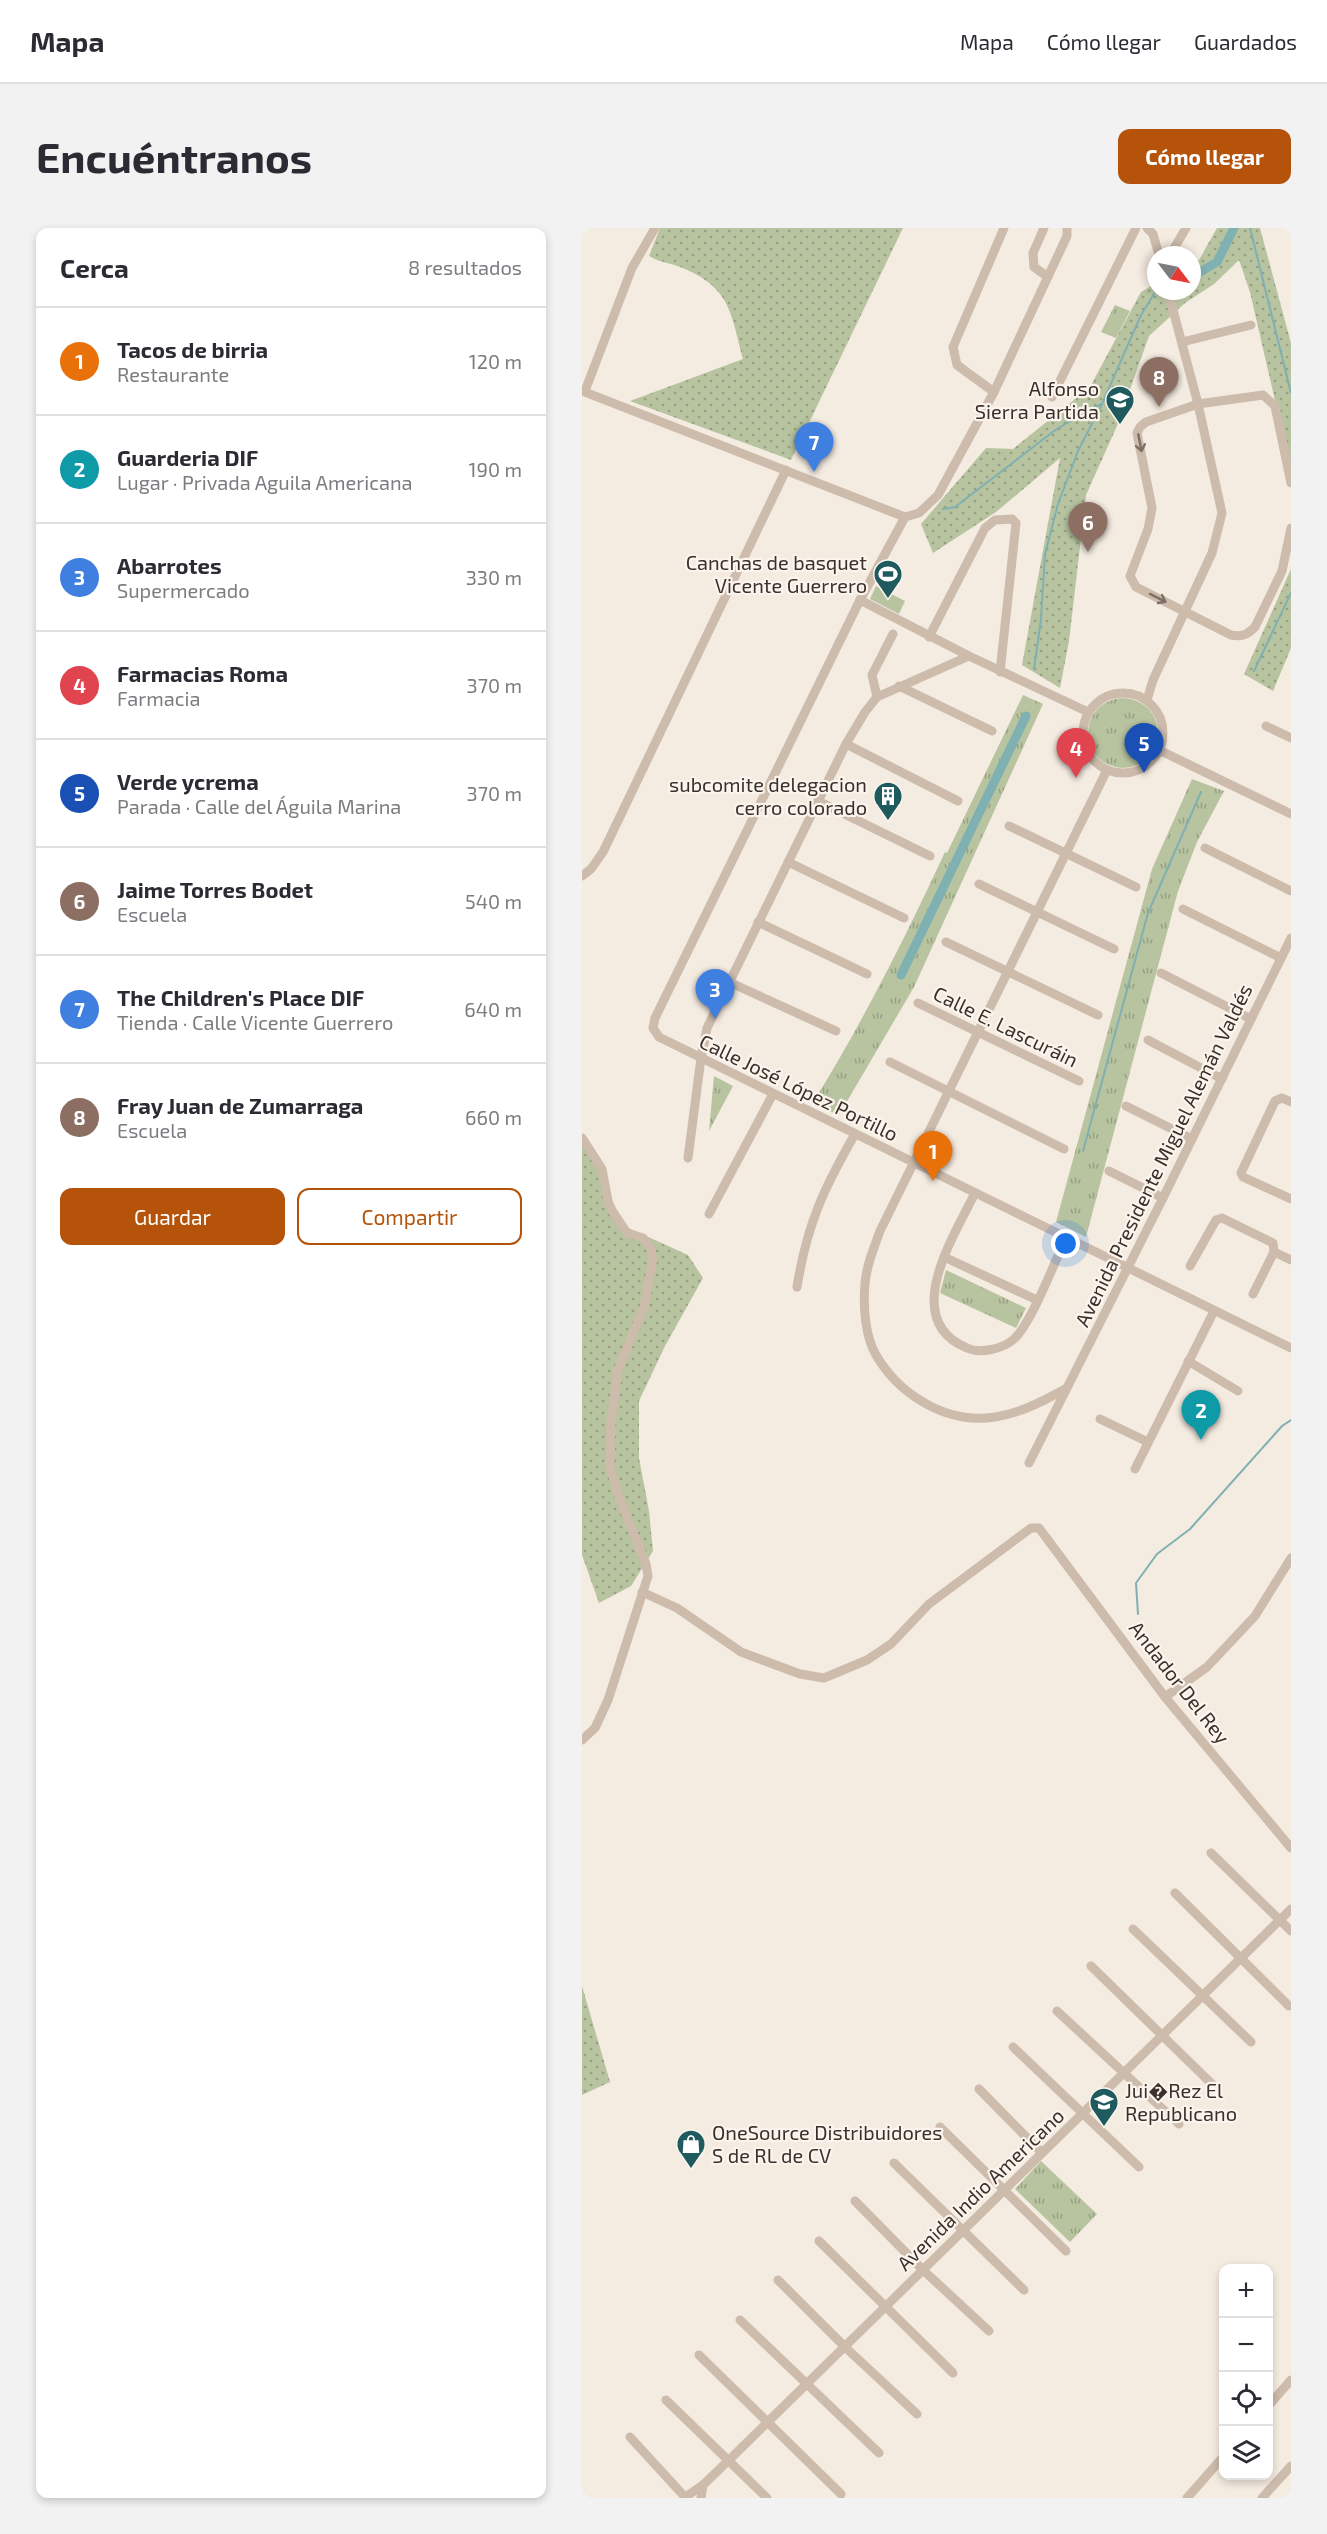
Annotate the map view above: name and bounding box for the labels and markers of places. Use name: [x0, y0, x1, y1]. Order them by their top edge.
pin: 8: [1140, 358, 1178, 407]
place label: Alfonso Sierra Partida: [975, 376, 1099, 423]
school or university icon: Alfonso Sierra Partida: [1104, 384, 1136, 426]
pin: 7: [794, 422, 834, 472]
pin: 6: [1068, 502, 1108, 552]
place label: Canchas de basquet Vicente Guerrero: [686, 550, 867, 597]
sports icon: Canchas de basquet Vicente Guerrero: [872, 558, 904, 600]
pin: 5: [1124, 724, 1164, 773]
pin: 4: [1056, 728, 1096, 778]
place label: subcomite delegacion cerro colorado: [669, 772, 867, 819]
building icon: subcomite delegacion cerro colorado: [872, 780, 904, 822]
pin: 3: [696, 970, 734, 1019]
pin: 1: [914, 1132, 952, 1181]
pin: 2: [1182, 1390, 1220, 1440]
place label: Jui�Rez El Republicano: [1125, 2078, 1237, 2125]
school or university icon: Jui�Rez El Republicano: [1088, 2086, 1120, 2128]
place label: OneSource Distribuidores S de RL de CV: [712, 2120, 943, 2167]
shop icon: OneSource Distribuidores S de RL de CV: [675, 2128, 707, 2170]

